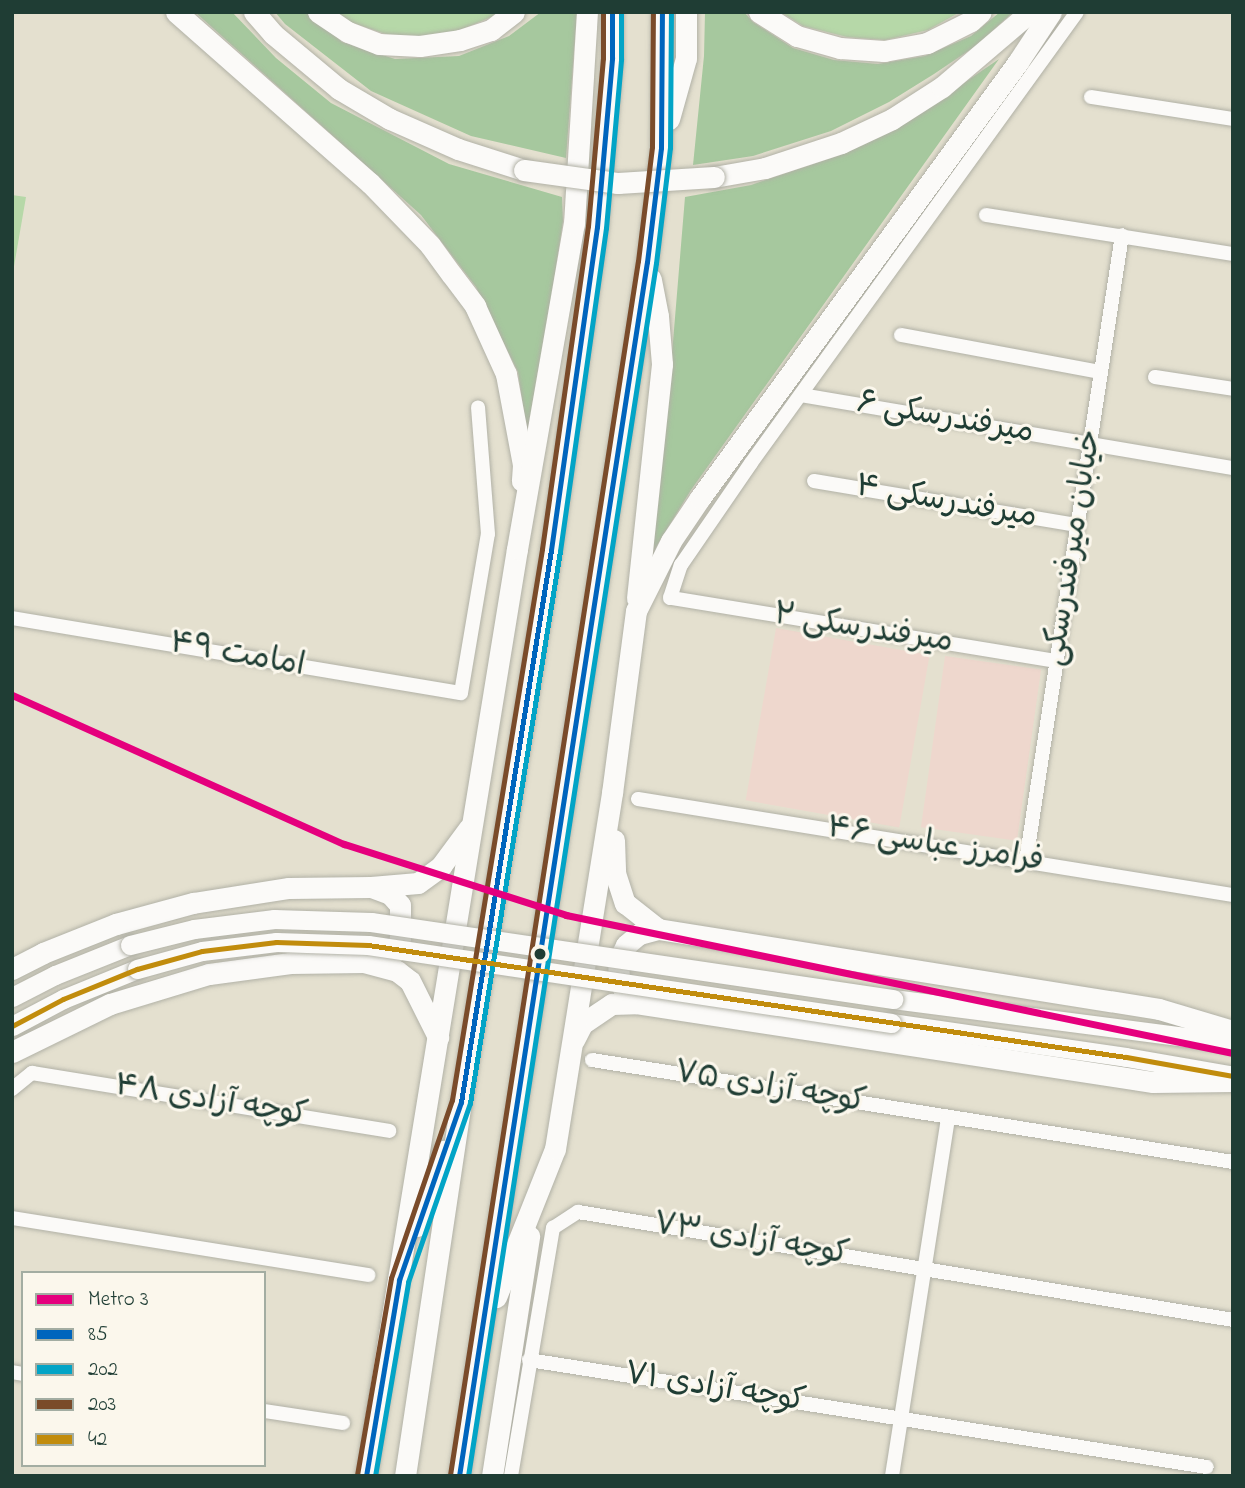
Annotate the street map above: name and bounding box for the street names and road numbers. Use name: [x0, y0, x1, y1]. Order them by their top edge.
street label: میرفندرسکی ۶: [854, 385, 1036, 453]
street label: خیابان میرفندرسکی: [1036, 427, 1112, 669]
street label: میرفندرسکی ۴: [852, 468, 1040, 538]
street label: میرفندرسکی ۲: [771, 597, 955, 663]
street label: امامت ۴۹: [166, 625, 308, 687]
street label: فرامرز عباسی ۴۶: [824, 810, 1046, 882]
street label: کوچه آزادی ۷۵: [671, 1055, 869, 1123]
street label: کوچه آزادی ۴۸: [112, 1068, 310, 1136]
street label: کوچه آزادی ۷۳: [650, 1207, 852, 1275]
street label: کوچه آزادی ۷۱: [622, 1356, 808, 1422]

